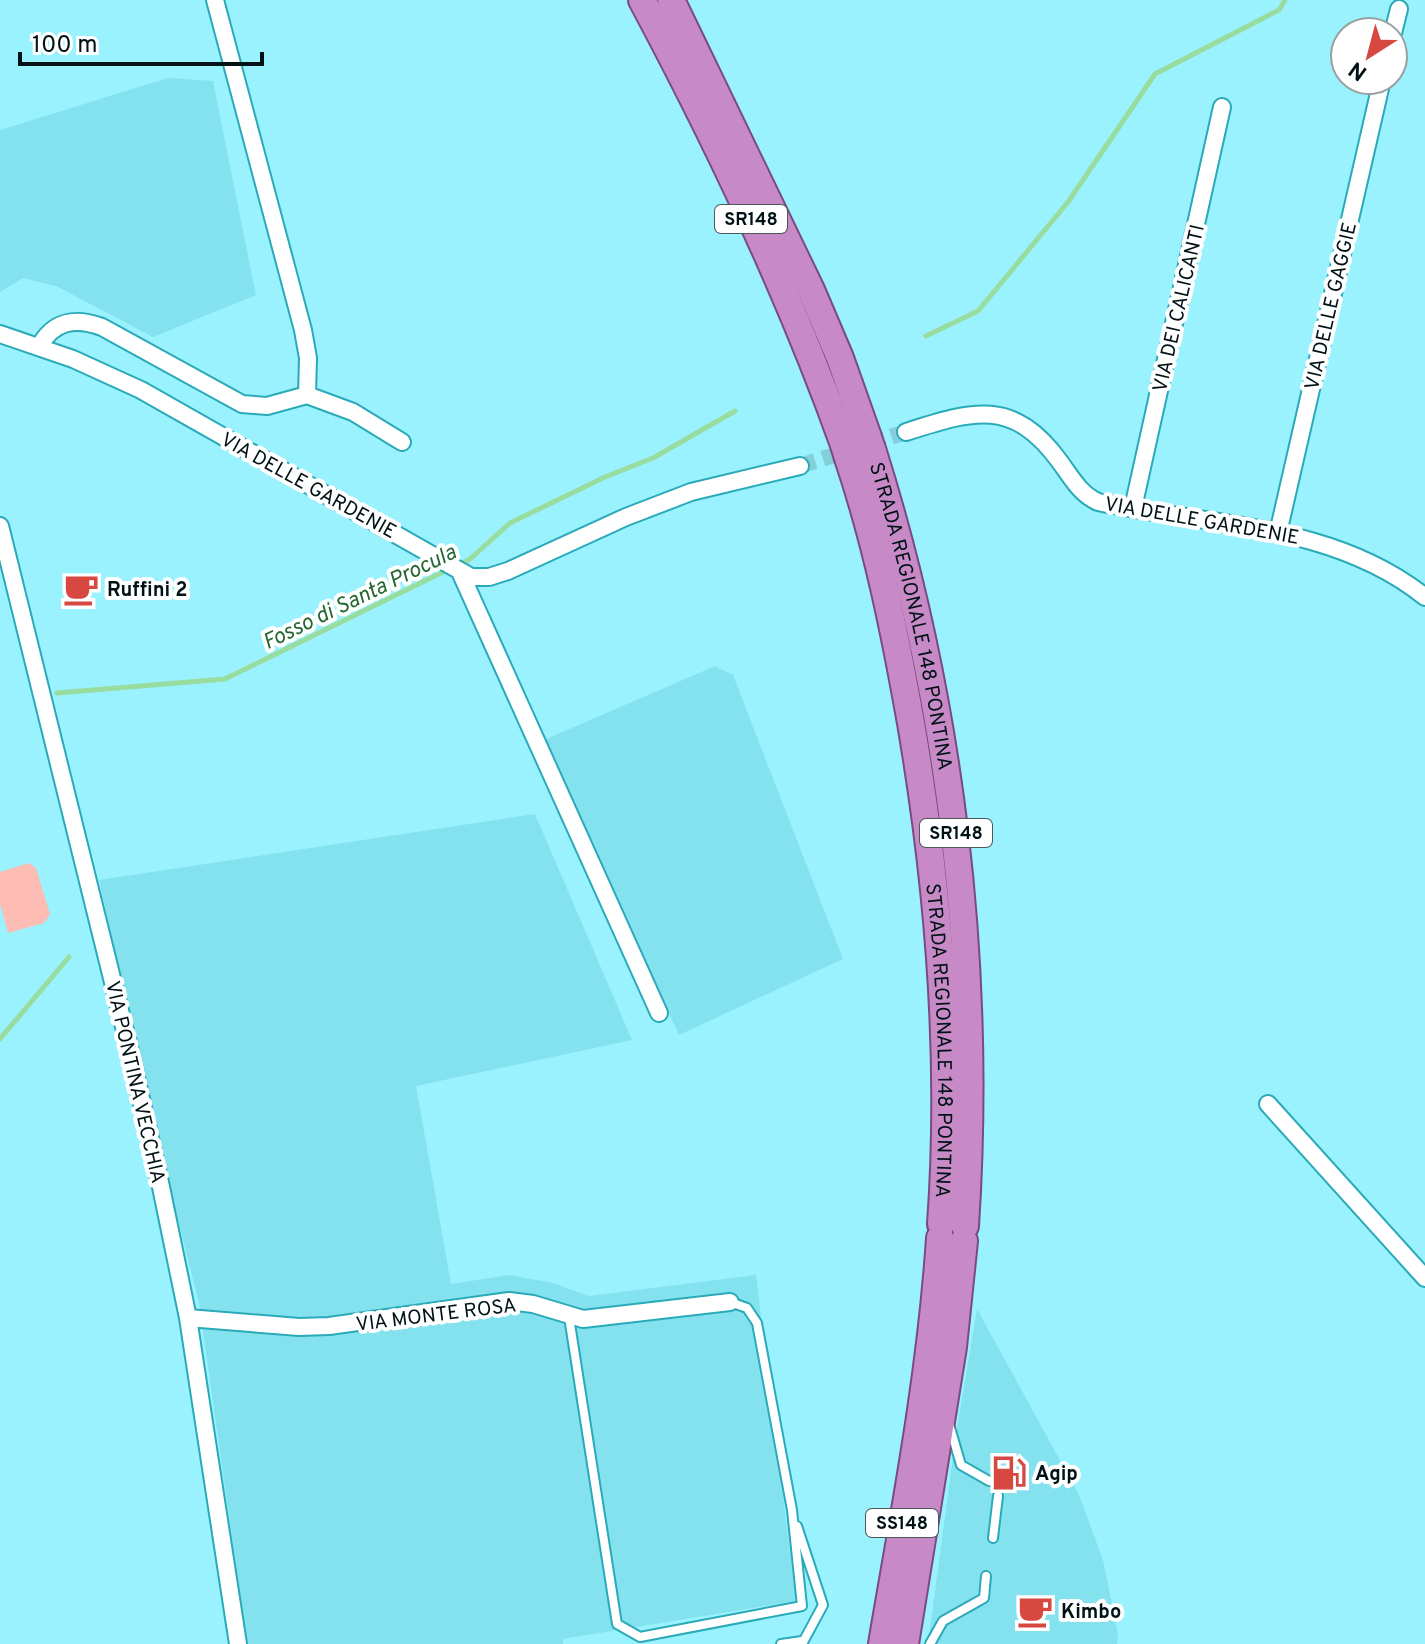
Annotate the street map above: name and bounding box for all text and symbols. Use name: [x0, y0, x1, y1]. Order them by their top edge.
scale bar: [20, 16, 262, 66]
north arrow: [1329, 16, 1409, 96]
text: 100 m: [32, 31, 98, 61]
text: N: [1344, 55, 1373, 86]
road number: SR148: [715, 205, 787, 233]
street label: VIA DELLE GAGGIE: [1300, 220, 1364, 393]
street label: VIA DEI CALICANTI: [1148, 222, 1212, 395]
street label: VIA DELLE GARDENIE: [216, 428, 401, 546]
street label: STRADA REGIONALE 148 PONTINA: [862, 460, 957, 772]
street label: VIA DELLE GARDENIE: [1102, 492, 1301, 552]
water label: Fosso di Santa Procula: [259, 539, 462, 657]
cafe icon: Ruffini 2: [62, 570, 100, 608]
place label: Ruffini 2: [107, 578, 187, 604]
road number: SR148: [920, 819, 992, 847]
street label: STRADA REGIONALE 148 PONTINA: [918, 882, 956, 1198]
street label: VIA PONTINA VECCHIA: [98, 979, 170, 1186]
street label: VIA MONTE ROSA: [355, 1293, 518, 1339]
fuel station icon: Agip: [990, 1454, 1028, 1492]
place label: Agip: [1035, 1462, 1078, 1488]
road number: SS148: [866, 1509, 938, 1537]
cafe icon: Kimbo: [1016, 1592, 1054, 1630]
place label: Kimbo: [1061, 1600, 1121, 1626]

